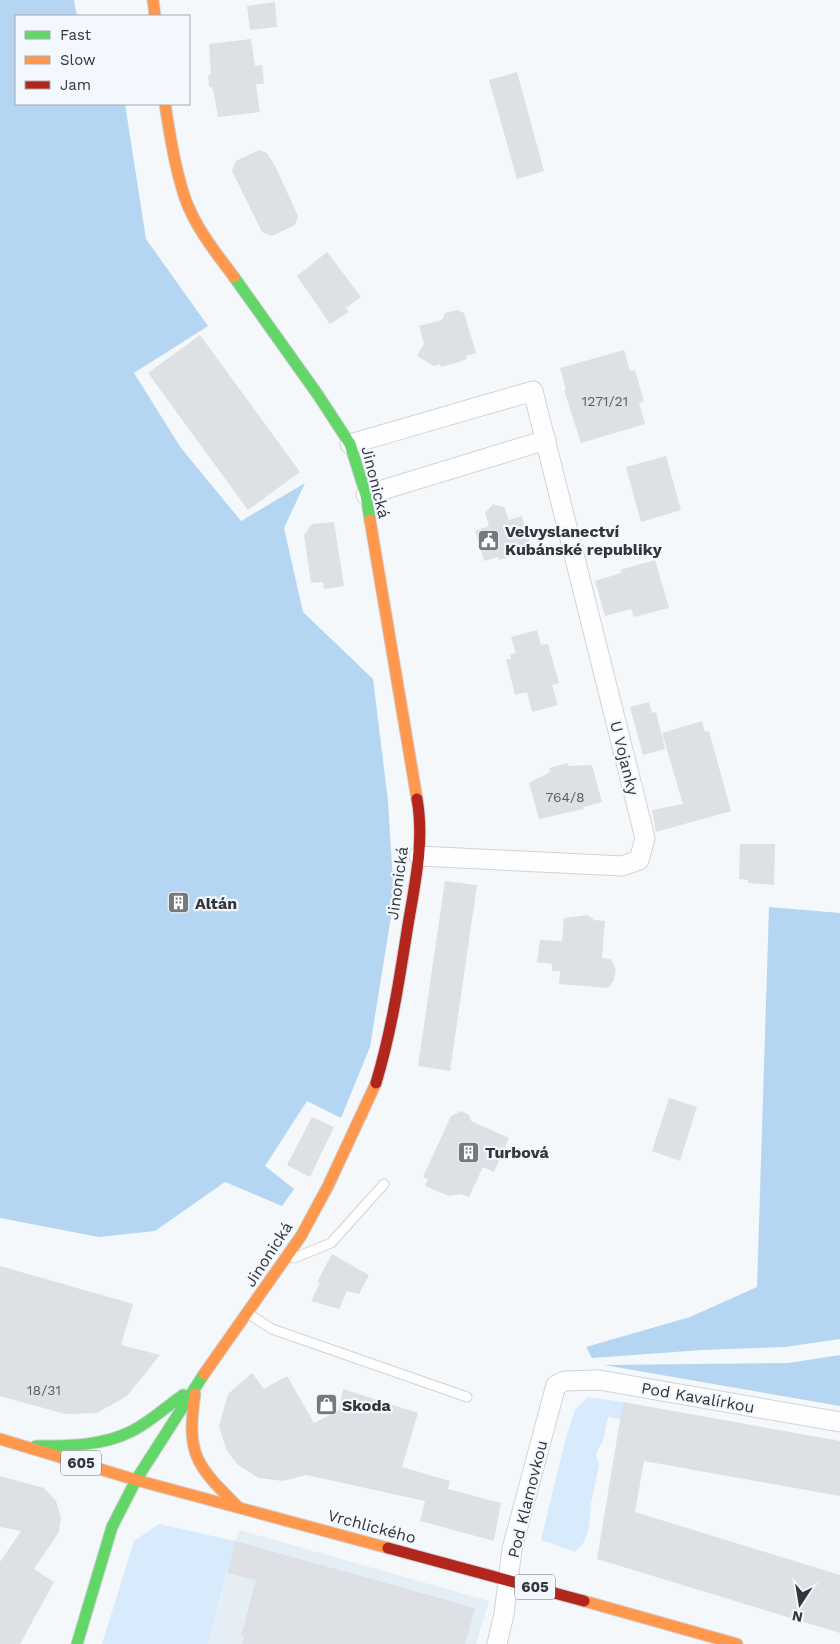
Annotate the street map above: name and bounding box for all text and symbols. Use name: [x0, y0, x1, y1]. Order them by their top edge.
legend: [15, 15, 190, 105]
text: Fast: [60, 26, 92, 44]
text: Slow: [60, 51, 96, 69]
text: Jam: [60, 76, 91, 94]
house number: 1271/21: [582, 393, 628, 409]
street label: Jinonická: [357, 444, 394, 520]
place label: Velvyslanectví Kubánské republiky: [505, 522, 663, 559]
public building icon: Velvyslanectví Kubánské republiky: [477, 528, 501, 552]
street label: U Vojanky: [606, 719, 643, 798]
house number: 764/8: [545, 789, 585, 805]
street label: Jinonická: [383, 845, 412, 921]
building icon: Altán: [167, 891, 191, 915]
place label: Altán: [195, 894, 237, 913]
building icon: Turbová: [457, 1140, 481, 1164]
place label: Turbová: [485, 1143, 550, 1162]
street label: Jinonická: [240, 1218, 296, 1290]
street label: Pod Kavalírkou: [640, 1378, 756, 1417]
house number: 18/31: [27, 1382, 61, 1398]
shop icon: Skoda: [314, 1393, 338, 1417]
place label: Skoda: [342, 1396, 391, 1415]
street label: Pod Klamovkou: [504, 1438, 551, 1560]
road number: 605: [61, 1450, 101, 1476]
street label: Vrchlického: [326, 1506, 418, 1547]
road number: 605: [515, 1574, 555, 1600]
north arrow: [775, 1579, 825, 1629]
text: N: [791, 1608, 804, 1626]

